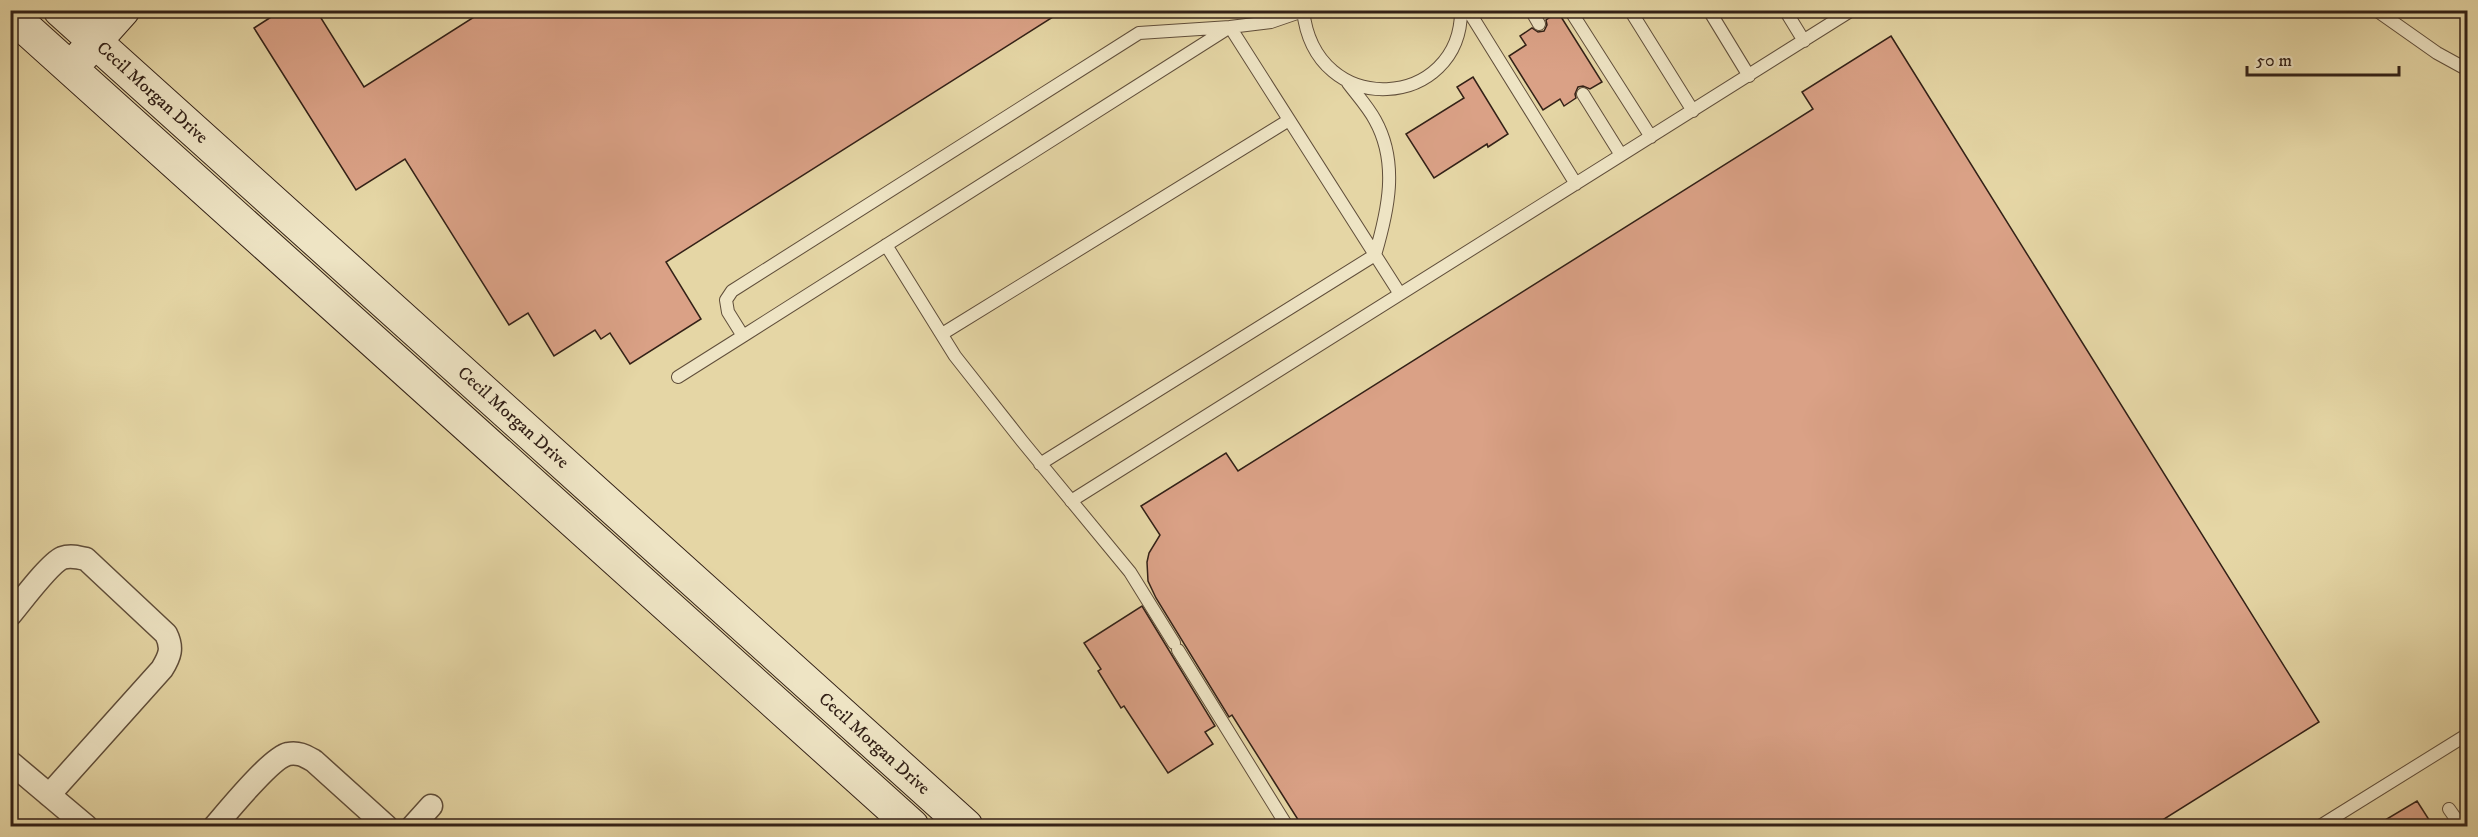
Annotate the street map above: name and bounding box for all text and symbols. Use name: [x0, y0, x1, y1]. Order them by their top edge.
street label: Cecil Morgan Drive: [92, 37, 212, 149]
scale bar: [2247, 39, 2398, 77]
text: 50 m: [2256, 50, 2292, 72]
street label: Cecil Morgan Drive: [453, 362, 573, 474]
street label: Cecil Morgan Drive: [814, 688, 934, 800]

